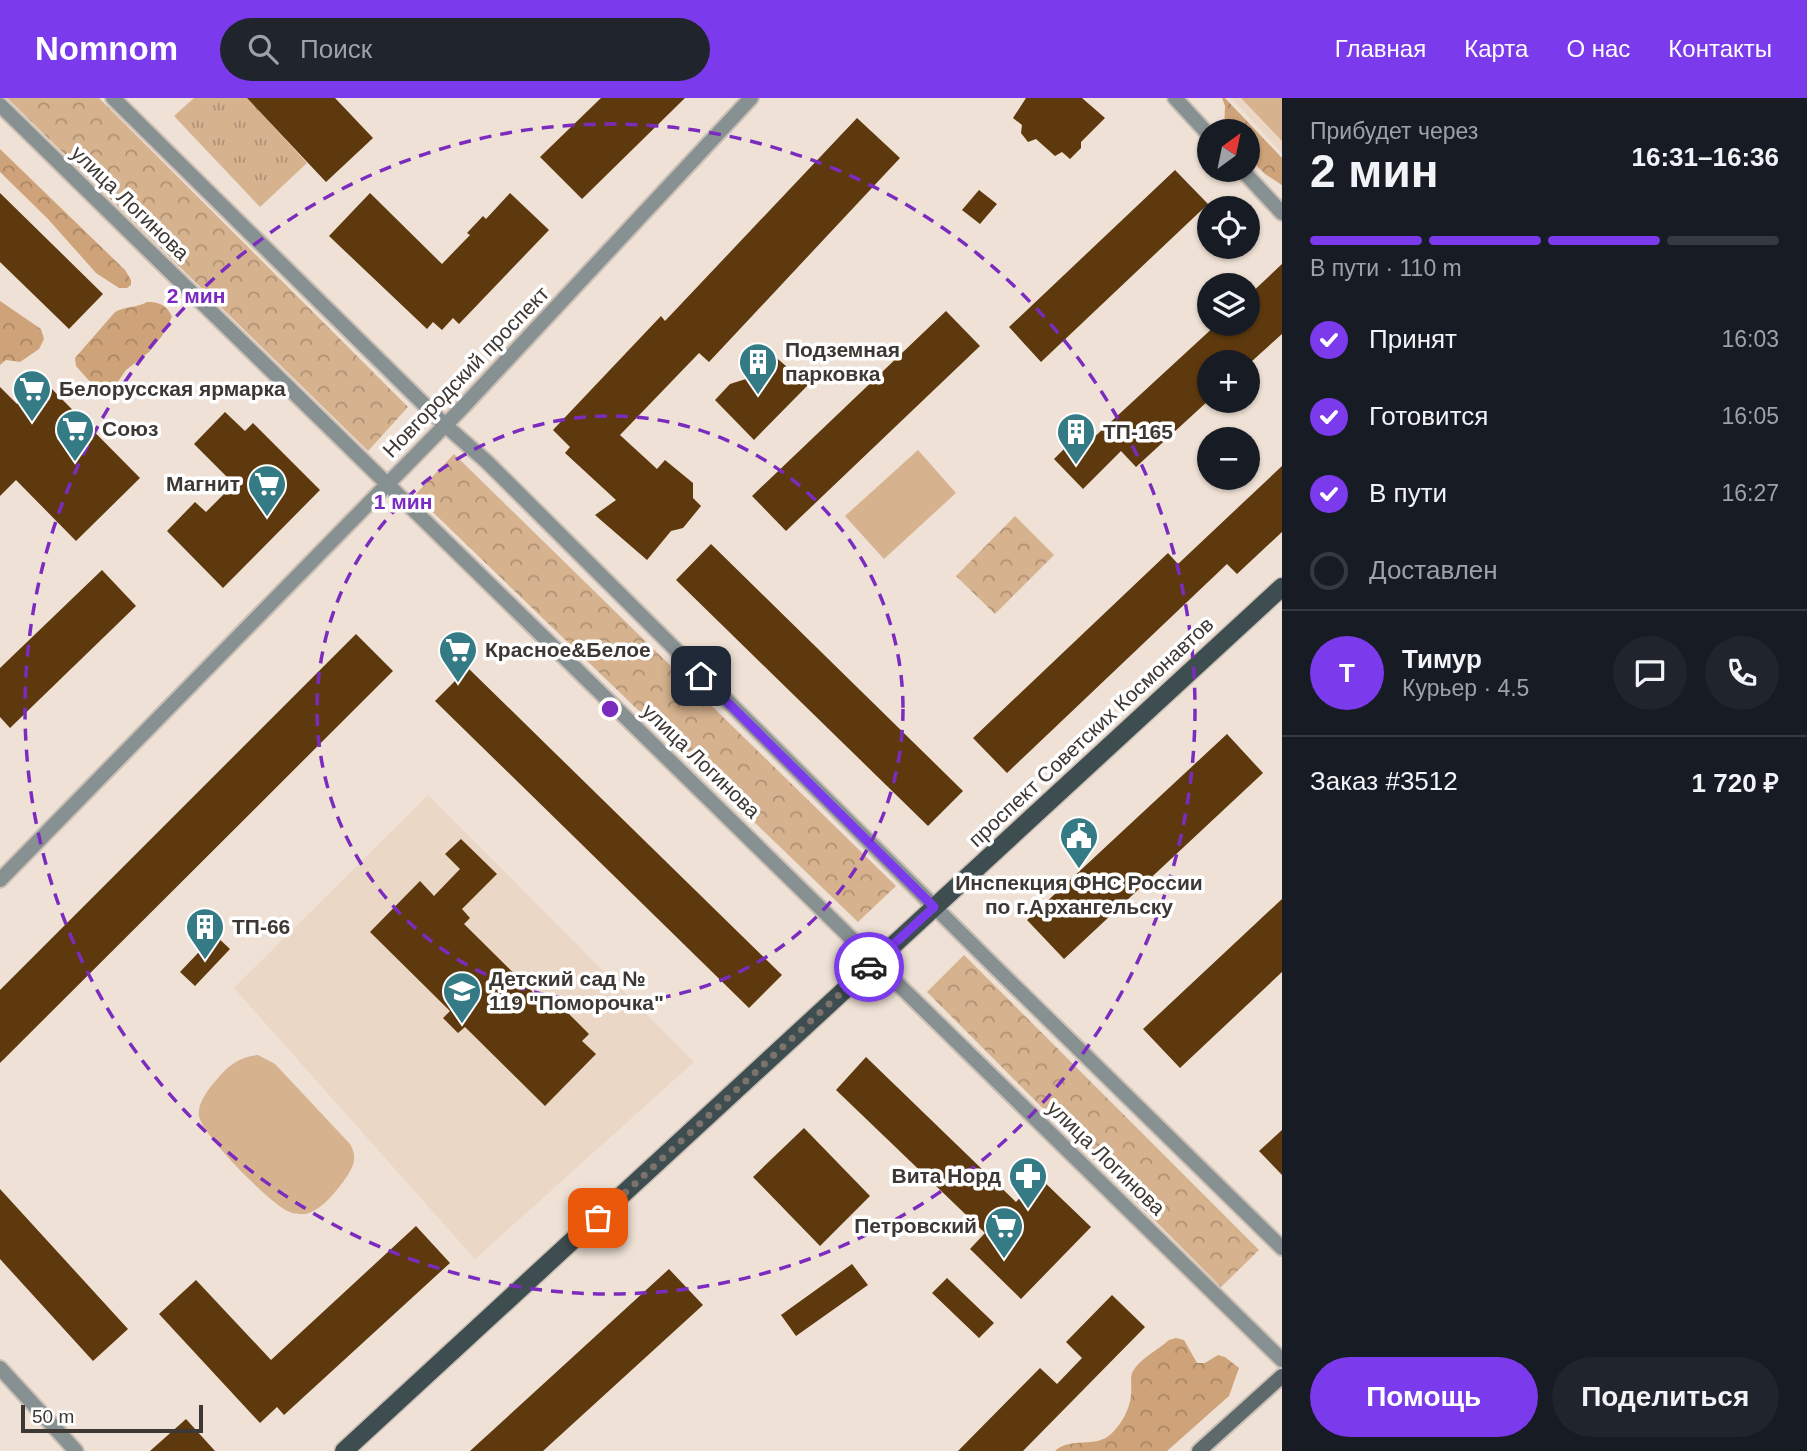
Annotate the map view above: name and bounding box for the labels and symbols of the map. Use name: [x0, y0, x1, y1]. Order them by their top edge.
north arrow: [1197, 119, 1260, 182]
street label: улица Логинова: [67, 141, 194, 265]
street label: Новгородский проспект: [378, 281, 553, 462]
text: 2 мин: [167, 284, 225, 307]
place label: Подземная парковка: [785, 338, 900, 385]
building icon: Подземная парковка: [737, 341, 779, 396]
supermarket icon: Белорусская ярмарка: [11, 368, 53, 423]
place label: Белорусская ярмарка: [59, 377, 286, 400]
supermarket icon: Союз: [54, 408, 96, 463]
building icon: ТП-165: [1055, 411, 1097, 466]
place label: Союз: [102, 417, 158, 440]
place label: ТП-165: [1103, 420, 1173, 443]
supermarket icon: Магнит: [246, 463, 288, 518]
place label: Магнит: [166, 472, 240, 495]
text: 1 мин: [374, 490, 432, 513]
street label: проспект Советских Космонавтов: [964, 612, 1218, 851]
supermarket icon: Красное&Белое: [437, 629, 479, 684]
place label: Красное&Белое: [485, 638, 651, 661]
pin: [671, 646, 731, 706]
centre of rings: [598, 697, 622, 721]
street label: улица Логинова: [638, 699, 765, 823]
public building icon: Инспекция ФНС России по г.Архангельску: [1058, 815, 1100, 870]
place label: Инспекция ФНС России по г.Архангельску: [955, 871, 1203, 918]
building icon: ТП-66: [184, 906, 226, 961]
place label: ТП-66: [232, 915, 290, 938]
courier: [834, 932, 904, 1002]
place label: Детский сад № 119 "Поморочка": [489, 967, 664, 1014]
school or university icon: Детский сад № 119 "Поморочка": [441, 970, 483, 1025]
street label: улица Логинова: [1043, 1096, 1170, 1220]
pharmacy icon: Вита Норд: [1007, 1155, 1049, 1210]
place label: Вита Норд: [891, 1164, 1001, 1187]
pin: [568, 1188, 628, 1248]
supermarket icon: Петровский: [983, 1205, 1025, 1260]
place label: Петровский: [854, 1214, 977, 1237]
scale bar: [21, 1402, 203, 1434]

